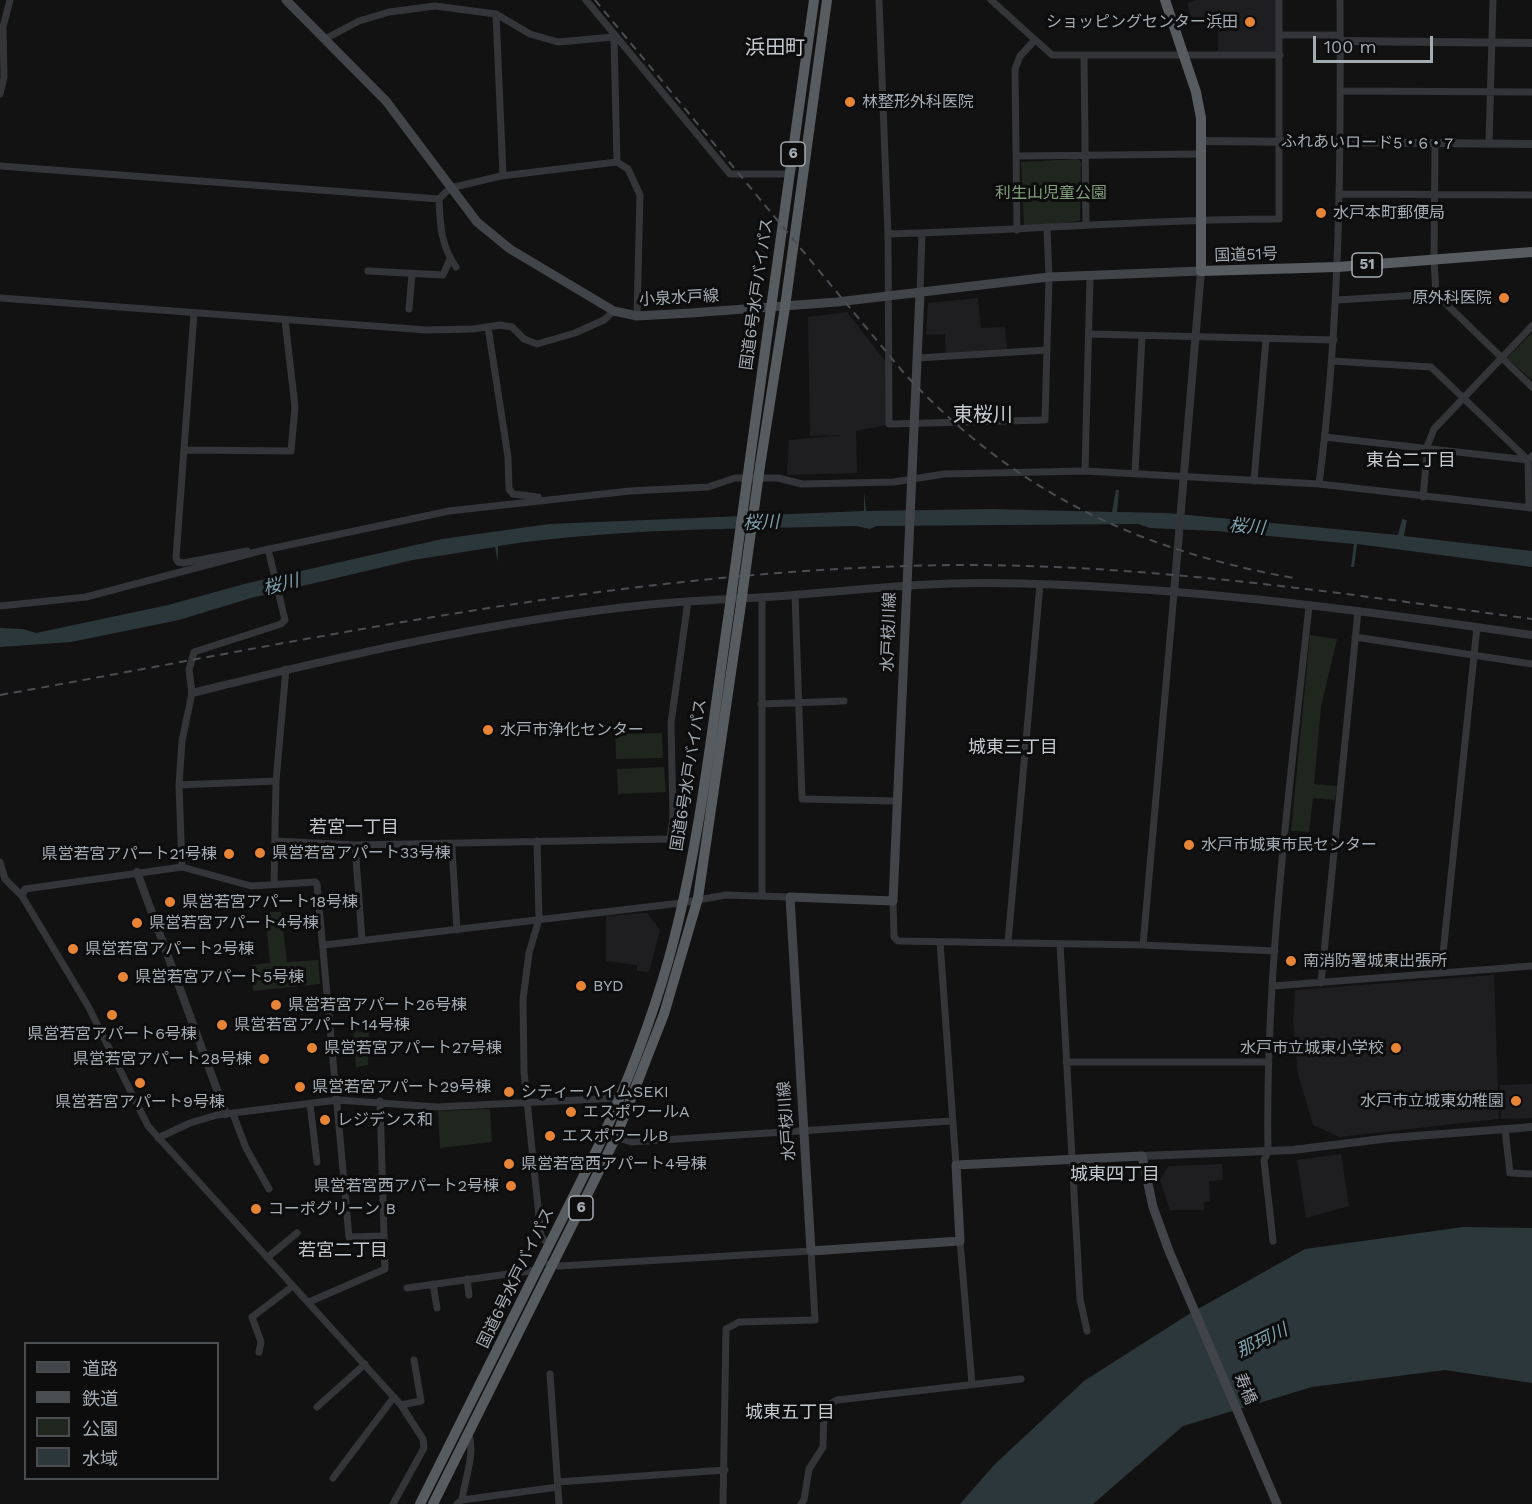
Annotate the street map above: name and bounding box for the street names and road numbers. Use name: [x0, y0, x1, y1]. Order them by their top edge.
street label: ふれあいロード5・6・7: [1281, 132, 1453, 154]
road number: 6: [781, 142, 805, 166]
street label: 国道6号水戸バイパス: [737, 217, 777, 371]
street label: 国道51号: [1214, 244, 1278, 266]
road number: 51: [1352, 253, 1382, 277]
street label: 小泉水戸線: [639, 286, 719, 310]
street label: 水戸枝川線: [878, 592, 900, 672]
street label: 国道6号水戸バイパス: [667, 698, 711, 852]
street label: 水戸枝川線: [775, 1080, 799, 1162]
road number: 6: [569, 1196, 593, 1220]
street label: 国道6号水戸バイパス: [474, 1205, 558, 1351]
street label: 寿橋: [1230, 1371, 1260, 1407]

